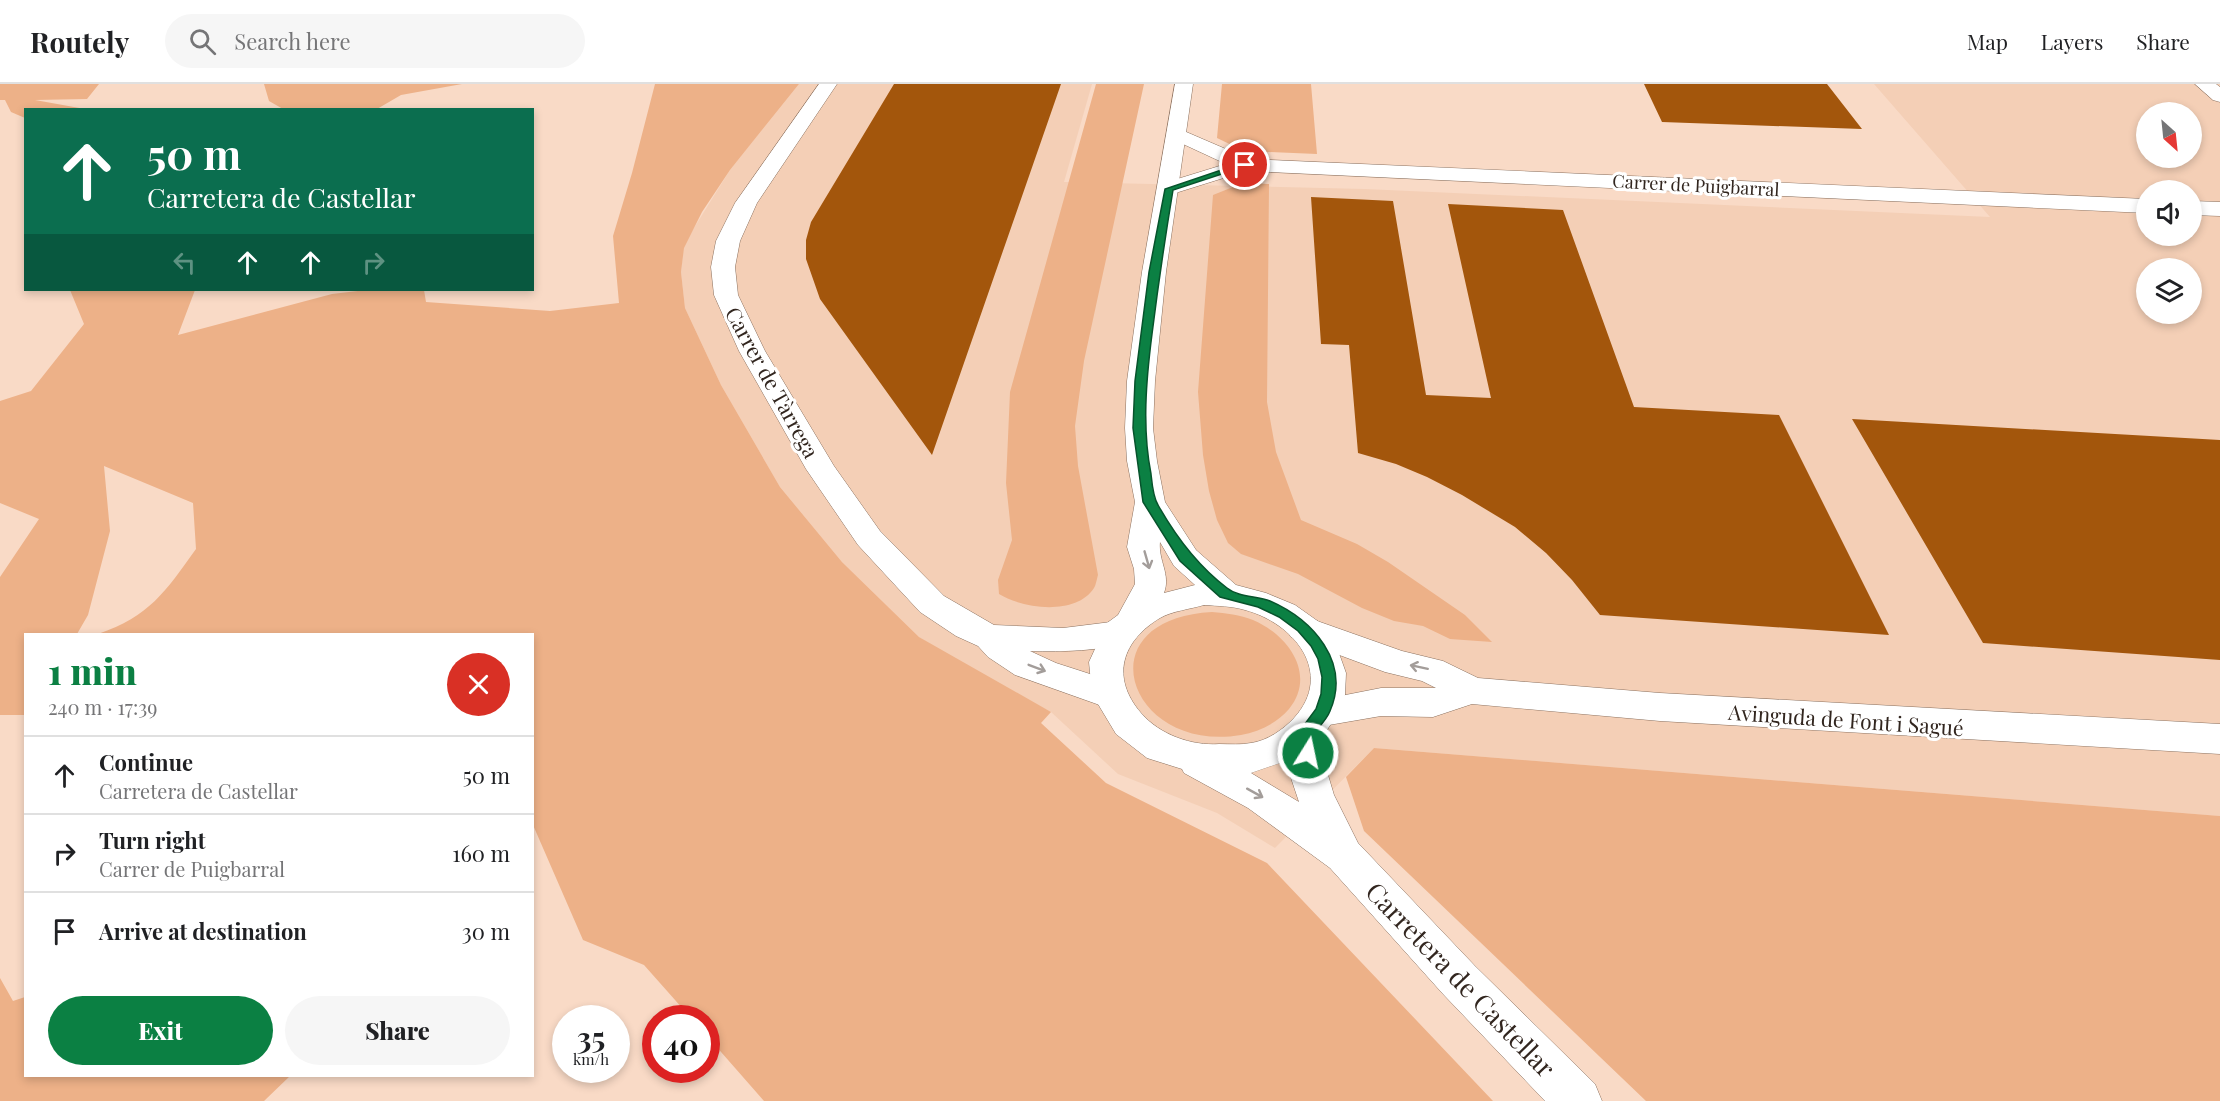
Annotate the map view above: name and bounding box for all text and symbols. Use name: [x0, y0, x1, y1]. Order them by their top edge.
search box: [165, 14, 585, 68]
text: Routely: [30, 23, 129, 60]
icon: search: [186, 25, 219, 58]
text: Search here: [234, 26, 351, 56]
text: Map: [1967, 27, 2008, 55]
text: Layers: [2041, 27, 2103, 55]
text: Share: [2136, 27, 2190, 55]
north arrow: [2136, 102, 2202, 168]
map controls: [2136, 102, 2202, 324]
text: 50 m: [147, 125, 241, 181]
icon: ahead: [48, 132, 126, 210]
pin: [1219, 139, 1270, 190]
icon: arrive: [1228, 148, 1261, 181]
street label: Carrer de Puigbarral: [1612, 169, 1780, 201]
text: Carretera de Castellar: [147, 179, 416, 215]
button: sound: [2136, 180, 2202, 246]
icon: left: [168, 246, 201, 279]
icon: ahead: [231, 246, 264, 279]
icon: ahead: [294, 246, 327, 279]
icon: right: [357, 246, 390, 279]
button: layers: [2136, 258, 2202, 324]
street label: Carrer de Tàrrega: [720, 301, 826, 463]
one-way arrow: [1142, 550, 1153, 569]
text: 1 min: [48, 646, 137, 694]
button: close: [447, 653, 510, 716]
one-way arrow: [1410, 661, 1429, 673]
one-way arrow: [1028, 663, 1046, 674]
text: 240 m · 17:39: [48, 693, 157, 720]
street label: Avinguda de Font i Sagué: [1726, 697, 1965, 741]
position arrow: [1276, 721, 1340, 785]
text: Continue: [99, 747, 193, 777]
icon: ahead: [48, 759, 81, 792]
text: 50 m: [463, 760, 510, 790]
text: Carretera de Castellar: [99, 777, 298, 804]
one-way arrow: [1246, 787, 1263, 799]
text: Turn right: [99, 825, 205, 855]
icon: right: [48, 837, 81, 870]
text: 160 m: [452, 838, 510, 868]
text: Carrer de Puigbarral: [99, 855, 285, 882]
street label: Carretera de Castellar: [1359, 874, 1564, 1084]
icon: arrive: [48, 915, 81, 948]
text: Arrive at destination: [99, 916, 307, 946]
text: 30 m: [462, 916, 510, 946]
button: Exit: [48, 996, 273, 1065]
button: Share: [285, 996, 510, 1065]
speed limit sign: 40: [642, 1005, 720, 1083]
text: 35: [577, 1017, 605, 1057]
text: km/h: [573, 1049, 609, 1069]

